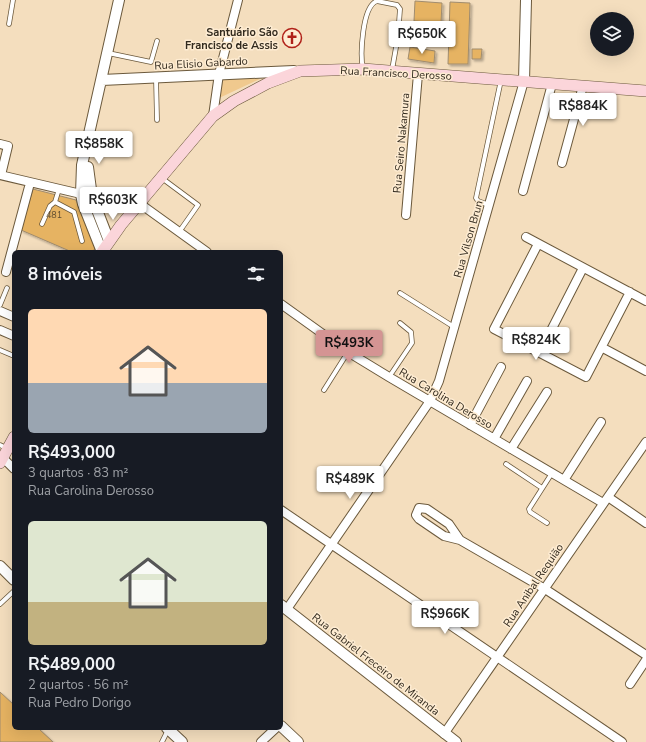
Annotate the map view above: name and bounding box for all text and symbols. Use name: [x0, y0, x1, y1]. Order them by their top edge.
map controls: [590, 12, 634, 56]
button: layers: [590, 12, 634, 56]
pin: R$650K: [389, 21, 455, 55]
place label: Santuário São Francisco de Assis: [185, 25, 278, 53]
text: R$650K: [398, 25, 446, 43]
church icon: Santuário São Francisco de Assis: [281, 27, 303, 49]
street label: Rua Elisio Gabardo: [154, 54, 248, 73]
street label: Rua Francisco Derosso: [340, 63, 452, 84]
street label: Rua Seiro Nakamura: [390, 92, 413, 194]
pin: R$884K: [550, 93, 616, 127]
text: R$884K: [559, 97, 607, 115]
pin: R$858K: [66, 131, 132, 165]
text: R$858K: [75, 135, 123, 153]
pin: R$603K: [80, 187, 146, 221]
text: R$603K: [89, 191, 137, 209]
street label: Rua Vilson Brun: [450, 199, 487, 280]
house number: 481: [46, 209, 62, 221]
text: 8 imóveis: [28, 263, 102, 286]
icon: filters: [245, 263, 267, 285]
pin: R$824K: [503, 327, 569, 361]
pin: R$493K: [316, 330, 382, 364]
text: R$824K: [512, 331, 560, 349]
text: R$493K: [325, 334, 373, 352]
icon: home: [112, 335, 184, 407]
street label: Rua Carolina Derosso: [396, 365, 495, 432]
text: R$493,000: [28, 441, 115, 464]
text: 3 quartos · 83 m²: [28, 464, 129, 482]
pin: R$489K: [317, 466, 383, 500]
text: R$489K: [326, 470, 374, 488]
text: Rua Carolina Derosso: [28, 482, 154, 500]
street label: Rua Anibal Requião: [500, 541, 567, 630]
icon: home: [112, 547, 184, 619]
pin: R$966K: [412, 601, 478, 635]
text: R$966K: [421, 605, 469, 623]
street label: Rua Gabriel Freceiro de Miranda: [309, 610, 443, 719]
text: R$489,000: [28, 653, 115, 676]
text: 2 quartos · 56 m²: [28, 676, 129, 694]
text: Rua Pedro Dorigo: [28, 694, 131, 712]

